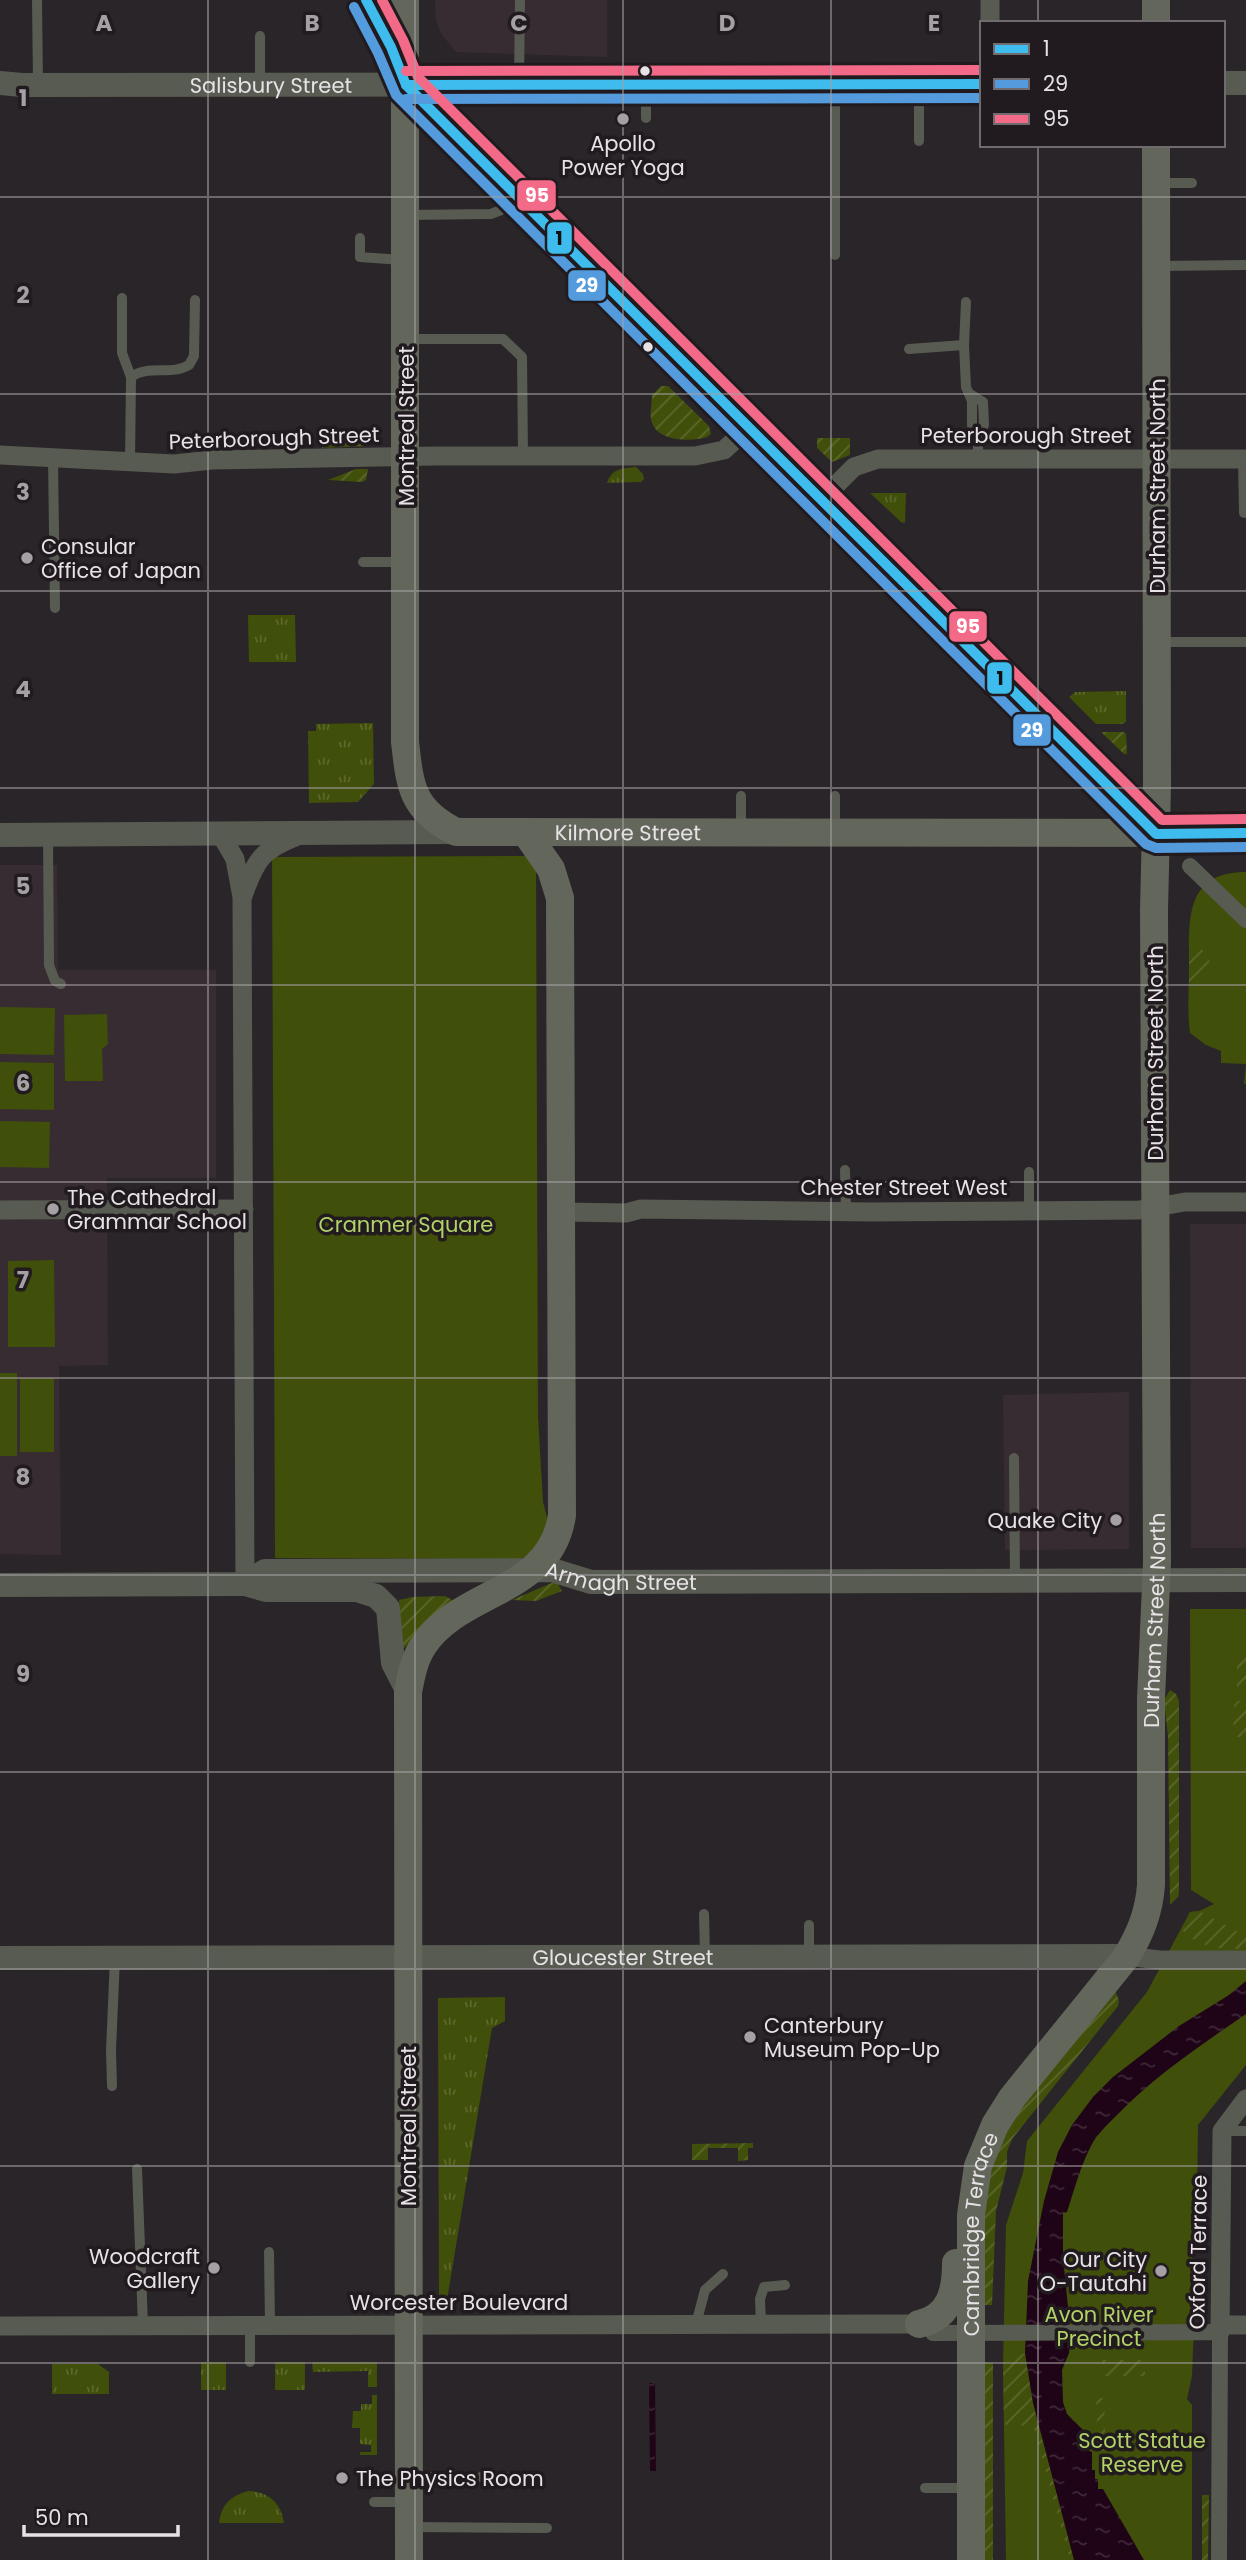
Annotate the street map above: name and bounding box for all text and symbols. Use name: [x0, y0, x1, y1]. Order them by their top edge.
text: A: [96, 7, 113, 39]
text: B: [304, 7, 320, 39]
text: C: [510, 7, 528, 39]
text: D: [719, 7, 735, 39]
text: E: [928, 7, 940, 39]
legend: [980, 21, 1225, 147]
text: 1: [1043, 34, 1050, 63]
unlabelled marker: [638, 64, 652, 78]
text: 29: [1043, 69, 1068, 98]
street label: Salisbury Street: [190, 70, 352, 99]
text: 1: [19, 82, 27, 114]
text: 95: [1043, 104, 1069, 133]
marker: Apollo Power Yoga: [615, 111, 631, 127]
place label: Apollo Power Yoga: [561, 129, 685, 182]
line badge: 95: [516, 179, 557, 212]
text: 95: [525, 182, 549, 209]
line badge: 1: [546, 221, 573, 255]
text: 1: [555, 225, 563, 252]
line badge: 29: [567, 269, 607, 302]
text: 29: [576, 272, 598, 299]
text: 2: [16, 279, 30, 311]
unlabelled marker: [641, 340, 655, 354]
street label: Montreal Street: [392, 346, 421, 506]
street label: Durham Street North: [1143, 378, 1172, 594]
street label: Peterborough Street: [168, 420, 380, 456]
street label: Peterborough Street: [921, 421, 1131, 450]
text: 3: [16, 476, 30, 508]
place label: Consular Office of Japan: [41, 532, 201, 585]
marker: Consular Office of Japan: [19, 550, 35, 566]
line badge: 95: [948, 610, 988, 643]
text: 95: [956, 613, 980, 640]
line badge: 1: [986, 661, 1013, 695]
text: 1: [996, 665, 1004, 692]
text: 4: [15, 673, 31, 705]
line badge: 29: [1012, 713, 1052, 747]
text: 29: [1021, 717, 1043, 744]
street label: Kilmore Street: [555, 818, 701, 847]
text: 5: [16, 870, 30, 902]
street label: Durham Street North: [1141, 945, 1170, 1161]
text: 6: [16, 1067, 30, 1099]
street label: Chester Street West: [801, 1173, 1007, 1202]
place label: The Cathedral Grammar School: [67, 1183, 247, 1236]
marker: The Cathedral Grammar School: [45, 1201, 61, 1217]
park label: Cranmer Square: [319, 1210, 493, 1239]
text: 7: [17, 1264, 29, 1296]
text: 8: [16, 1461, 30, 1493]
place label: Quake City: [988, 1506, 1102, 1535]
marker: Quake City: [1108, 1512, 1124, 1528]
street label: Durham Street North: [1136, 1513, 1172, 1728]
street label: Armagh Street: [542, 1554, 697, 1597]
text: 9: [16, 1658, 30, 1690]
street label: Gloucester Street: [533, 1942, 713, 1972]
place label: Canterbury Museum Pop-Up: [764, 2011, 940, 2064]
marker: Canterbury Museum Pop-Up: [742, 2029, 758, 2045]
street label: Montreal Street: [394, 2046, 423, 2206]
street label: Cambridge Terrace: [957, 2127, 1005, 2336]
street label: Oxford Terrace: [1182, 2174, 1214, 2330]
place label: Woodcraft Gallery: [89, 2242, 200, 2295]
place label: Our City O-Tautahi: [1039, 2245, 1147, 2298]
marker: Woodcraft Gallery: [206, 2260, 222, 2276]
marker: Our City O-Tautahi: [1153, 2263, 1169, 2279]
street label: Worcester Boulevard: [350, 2288, 568, 2317]
park label: Avon River Precinct: [1045, 2300, 1154, 2353]
park label: Scott Statue Reserve: [1078, 2426, 1206, 2479]
place label: The Physics Room: [356, 2464, 544, 2493]
marker: The Physics Room: [334, 2470, 350, 2486]
scale bar: [24, 2494, 178, 2538]
text: 50 m: [35, 2503, 89, 2532]

